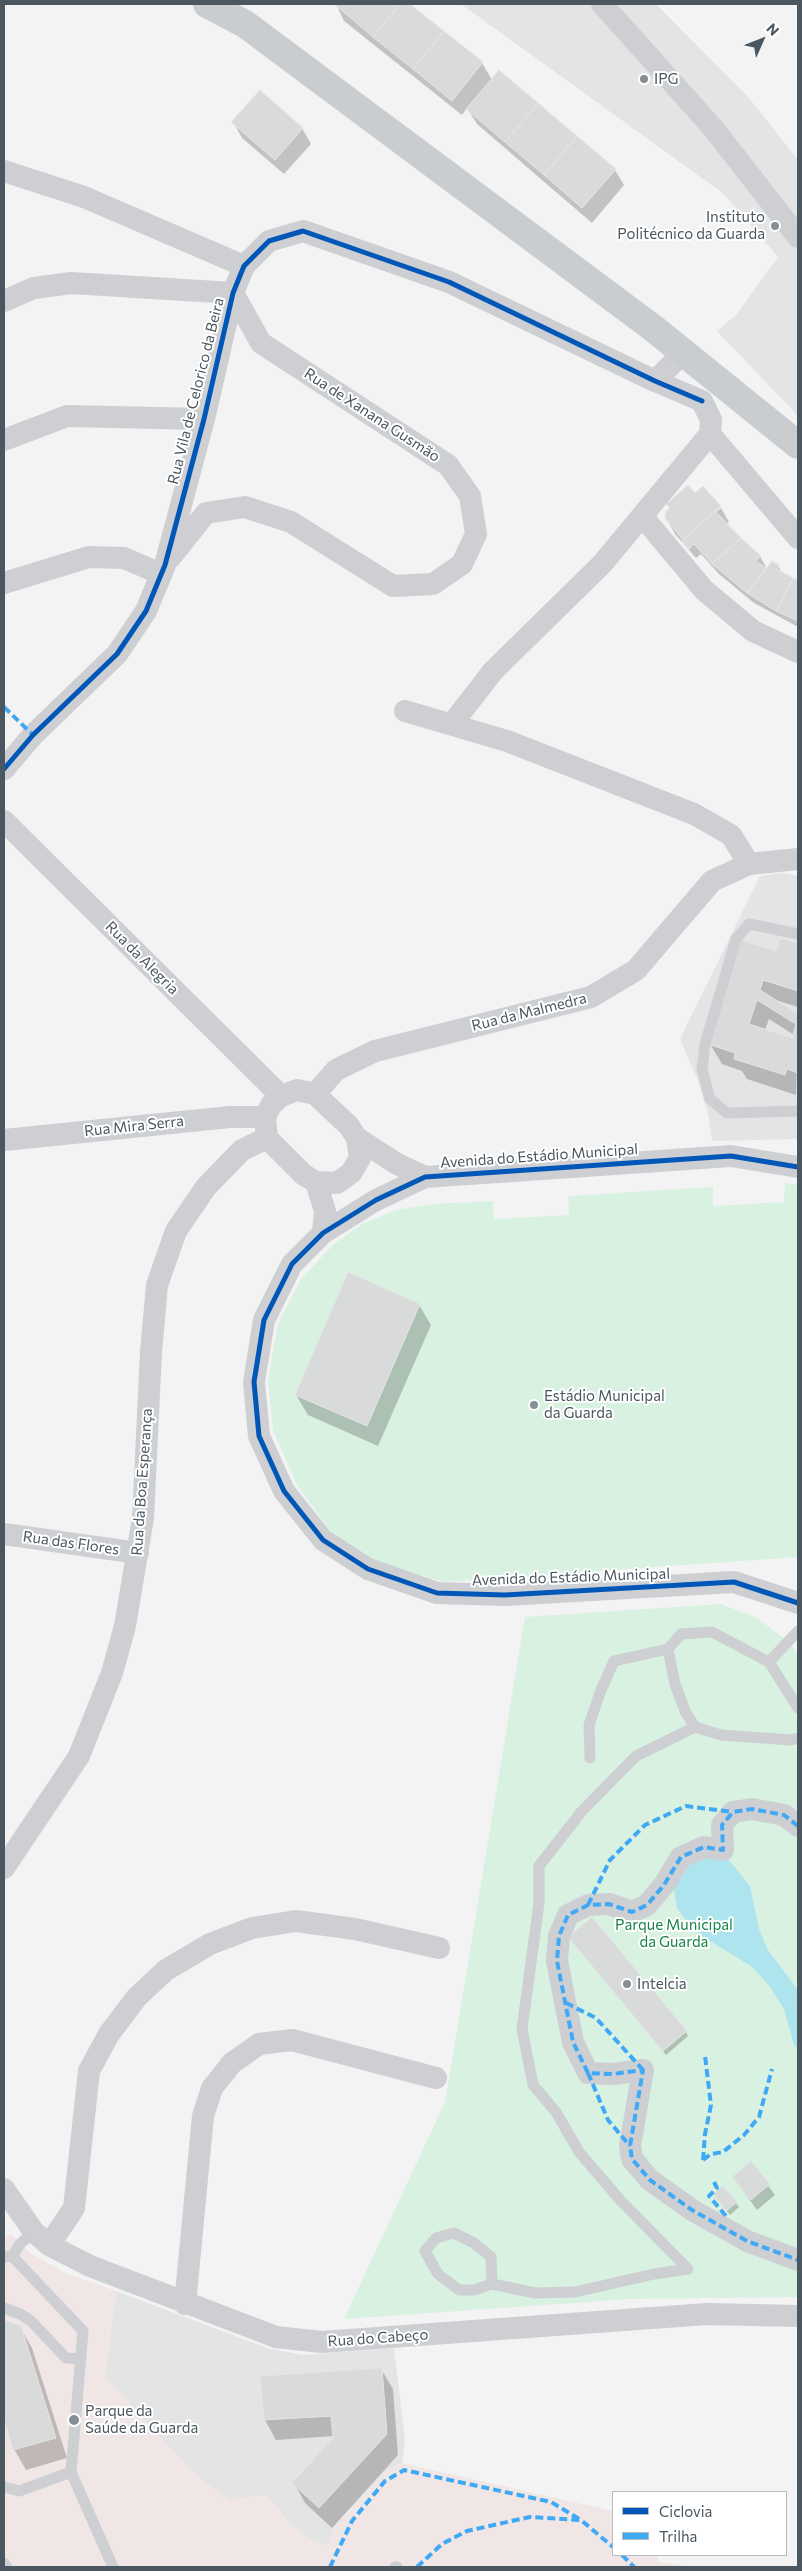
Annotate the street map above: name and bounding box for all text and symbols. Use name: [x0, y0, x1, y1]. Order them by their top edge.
north arrow: [737, 15, 787, 65]
text: N: [763, 20, 783, 39]
place label: IPG: [654, 70, 679, 88]
marker: IPG: [638, 73, 650, 85]
place label: Instituto Politécnico da Guarda: [617, 208, 765, 243]
marker: Instituto Politécnico da Guarda: [769, 220, 781, 232]
street label: Rua Vila de Celorico da Beira: [164, 296, 228, 486]
street label: Rua de Xanana Gusmão: [301, 364, 443, 466]
street label: Rua da Alegria: [102, 918, 182, 998]
street label: Rua da Malmedra: [470, 989, 588, 1035]
street label: Rua Mira Serra: [83, 1112, 185, 1140]
street label: Avenida do Estádio Municipal: [439, 1140, 639, 1172]
place label: Estádio Municipal da Guarda: [544, 1387, 665, 1422]
marker: Estádio Municipal da Guarda: [528, 1399, 540, 1411]
street label: Rua da Boa Esperança: [128, 1408, 156, 1556]
street label: Rua das Flores: [22, 1527, 120, 1559]
street label: Avenida do Estádio Municipal: [472, 1565, 670, 1589]
park label: Parque Municipal da Guarda: [615, 1916, 733, 1951]
place label: Intelcia: [637, 1975, 687, 1993]
marker: Intelcia: [621, 1978, 633, 1990]
street label: Rua do Cabeço: [327, 2326, 429, 2350]
place label: Parque da Saúde da Guarda: [85, 2402, 198, 2437]
marker: Parque da Saúde da Guarda: [67, 2413, 81, 2427]
legend: [612, 2491, 787, 2556]
text: Ciclovia: [659, 2502, 712, 2520]
text: Trilha: [659, 2527, 697, 2545]

